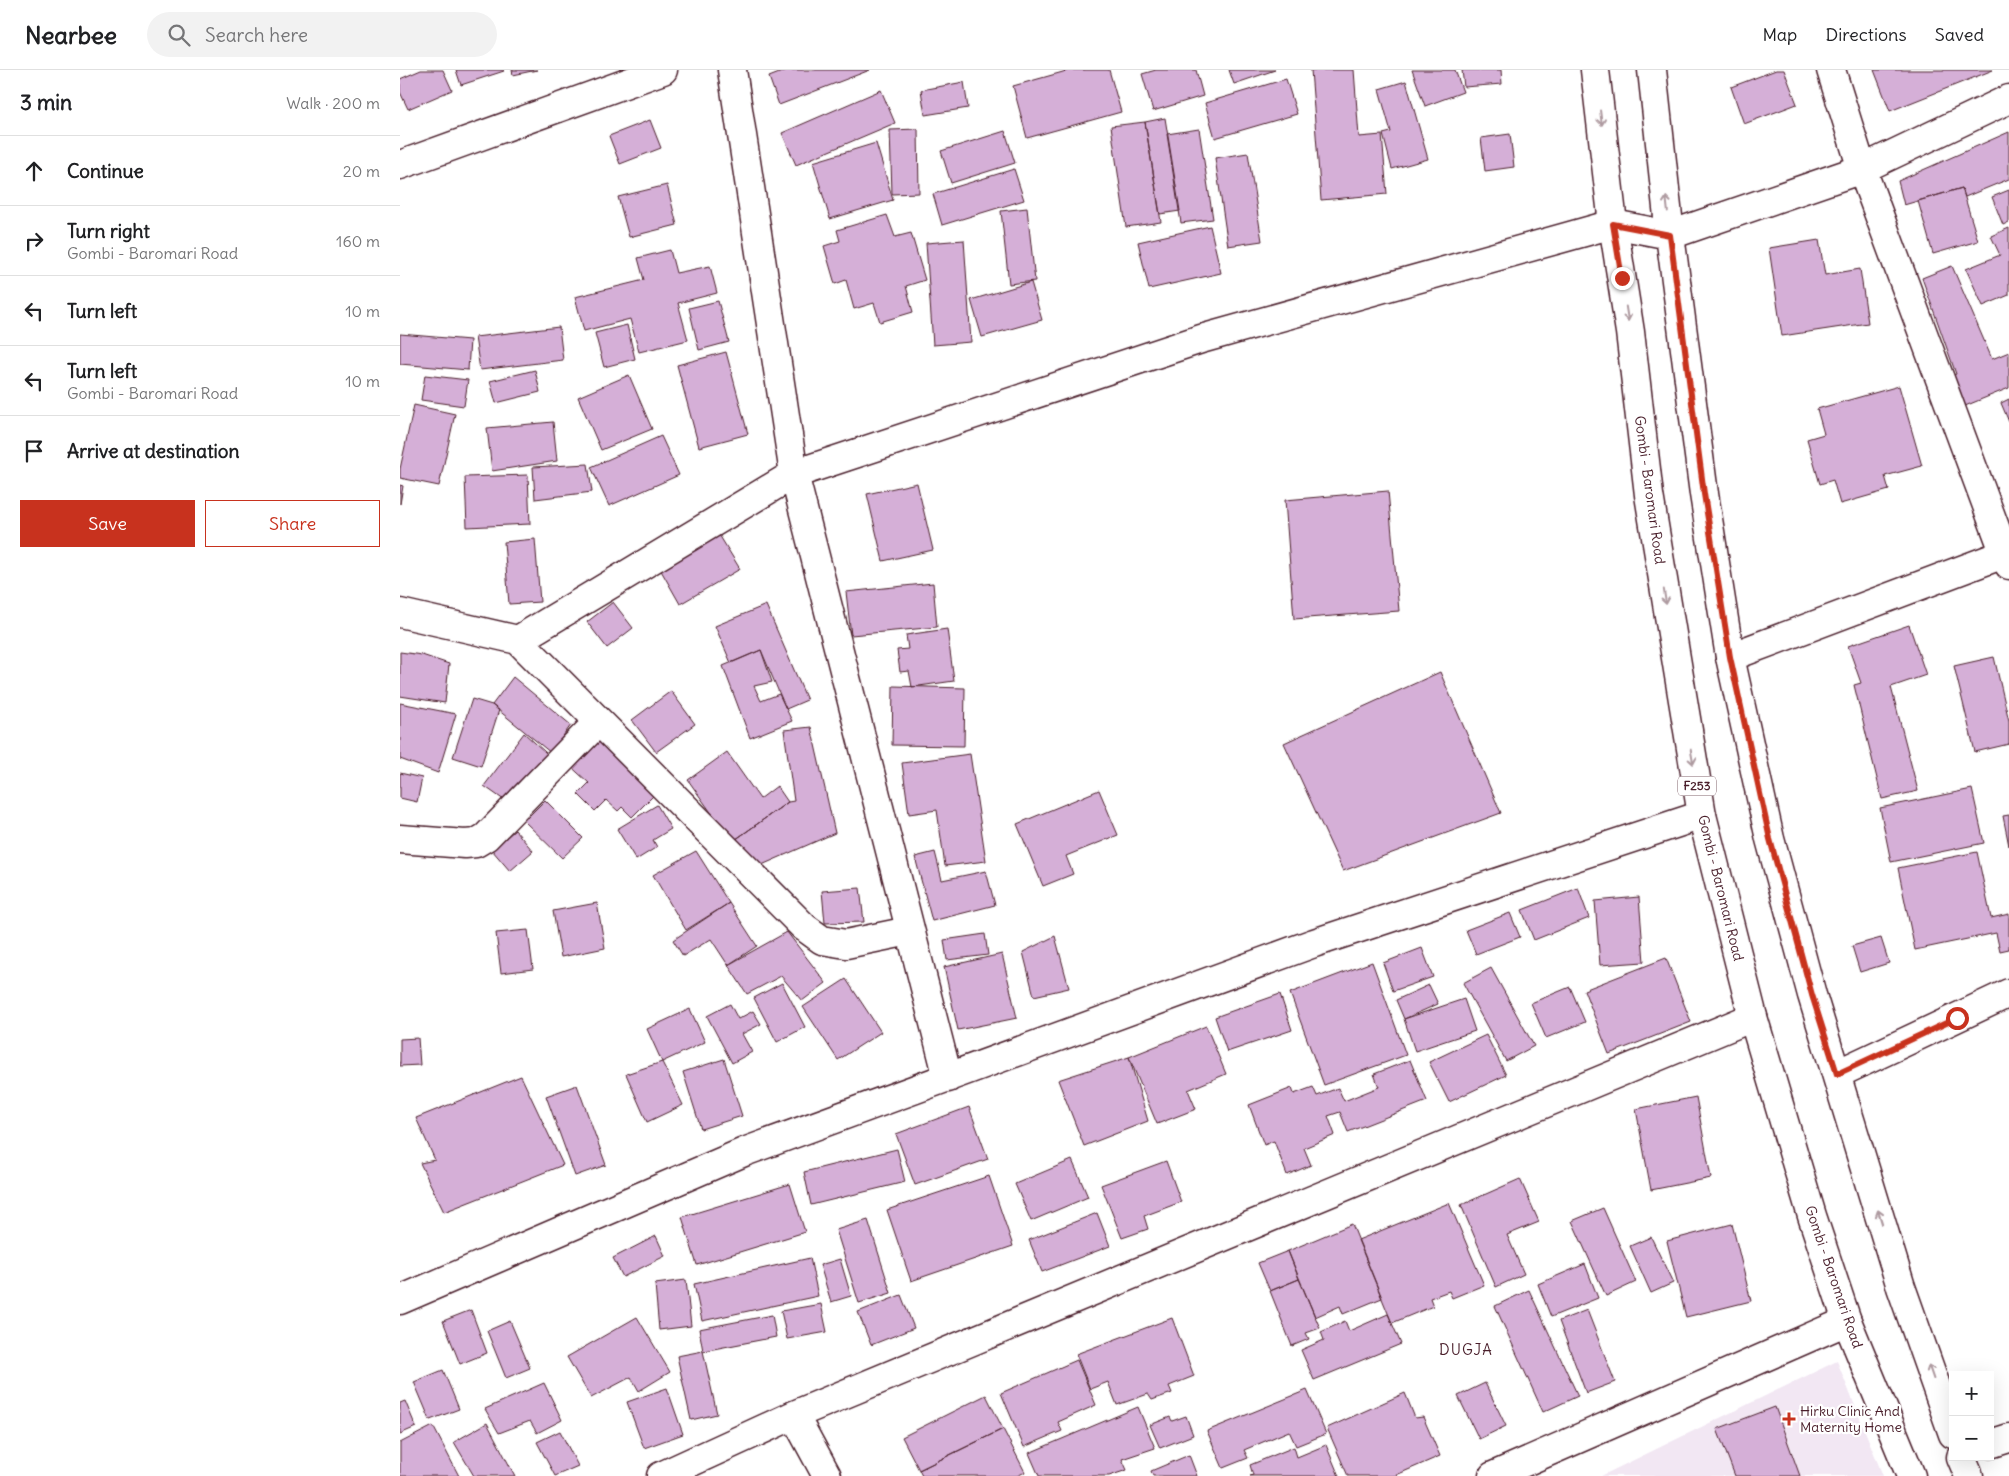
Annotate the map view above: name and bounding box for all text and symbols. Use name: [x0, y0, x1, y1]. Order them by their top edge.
search box: [147, 12, 497, 57]
text: Nearbee: [25, 20, 117, 50]
icon: search: [165, 21, 193, 49]
text: Search here: [205, 23, 308, 47]
text: Map: [1762, 23, 1797, 46]
text: Directions: [1825, 23, 1907, 46]
text: Saved: [1935, 23, 1984, 46]
text: 3 min: [20, 89, 72, 116]
text: Walk · 200 m: [286, 93, 380, 113]
one-way arrow: [1596, 110, 1606, 126]
icon: ahead: [20, 157, 48, 185]
text: Continue: [67, 159, 144, 183]
text: 20 m: [343, 161, 380, 181]
one-way arrow: [1662, 197, 1672, 213]
text: Turn right: [67, 219, 150, 243]
icon: right: [20, 227, 48, 255]
text: 160 m: [336, 231, 380, 251]
text: Gombi - Baromari Road: [67, 243, 238, 263]
route end: [1611, 267, 1634, 290]
icon: left: [20, 297, 48, 325]
text: Turn left: [67, 299, 137, 323]
text: 10 m: [345, 301, 380, 321]
one-way arrow: [1622, 306, 1632, 322]
text: Turn left: [67, 359, 137, 383]
icon: left: [20, 367, 48, 395]
text: 10 m: [345, 371, 380, 391]
text: Gombi - Baromari Road: [67, 383, 238, 403]
street label: Gombi - Baromari Road: [1631, 415, 1669, 565]
icon: arrive: [20, 437, 48, 465]
text: Arrive at destination: [67, 439, 240, 463]
button: Save: [20, 500, 195, 547]
button: Share: [205, 500, 380, 547]
one-way arrow: [1660, 588, 1670, 604]
one-way arrow: [1687, 749, 1697, 765]
road number: F253: [1678, 776, 1716, 796]
street label: Gombi - Baromari Road: [1694, 813, 1748, 963]
route start: [1946, 1007, 1969, 1030]
street label: Gombi - Baromari Road: [1801, 1203, 1867, 1351]
one-way arrow: [1874, 1210, 1884, 1226]
district label: DUGJA: [1439, 1340, 1493, 1359]
one-way arrow: [1926, 1364, 1935, 1380]
map controls: [1949, 1371, 1994, 1461]
button: +: [1949, 1371, 1994, 1416]
place label: Hirku Clinic And Maternity Home: [1800, 1402, 1902, 1436]
marker: Hirku Clinic And Maternity Home: [1782, 1412, 1796, 1426]
button: −: [1949, 1416, 1994, 1461]

